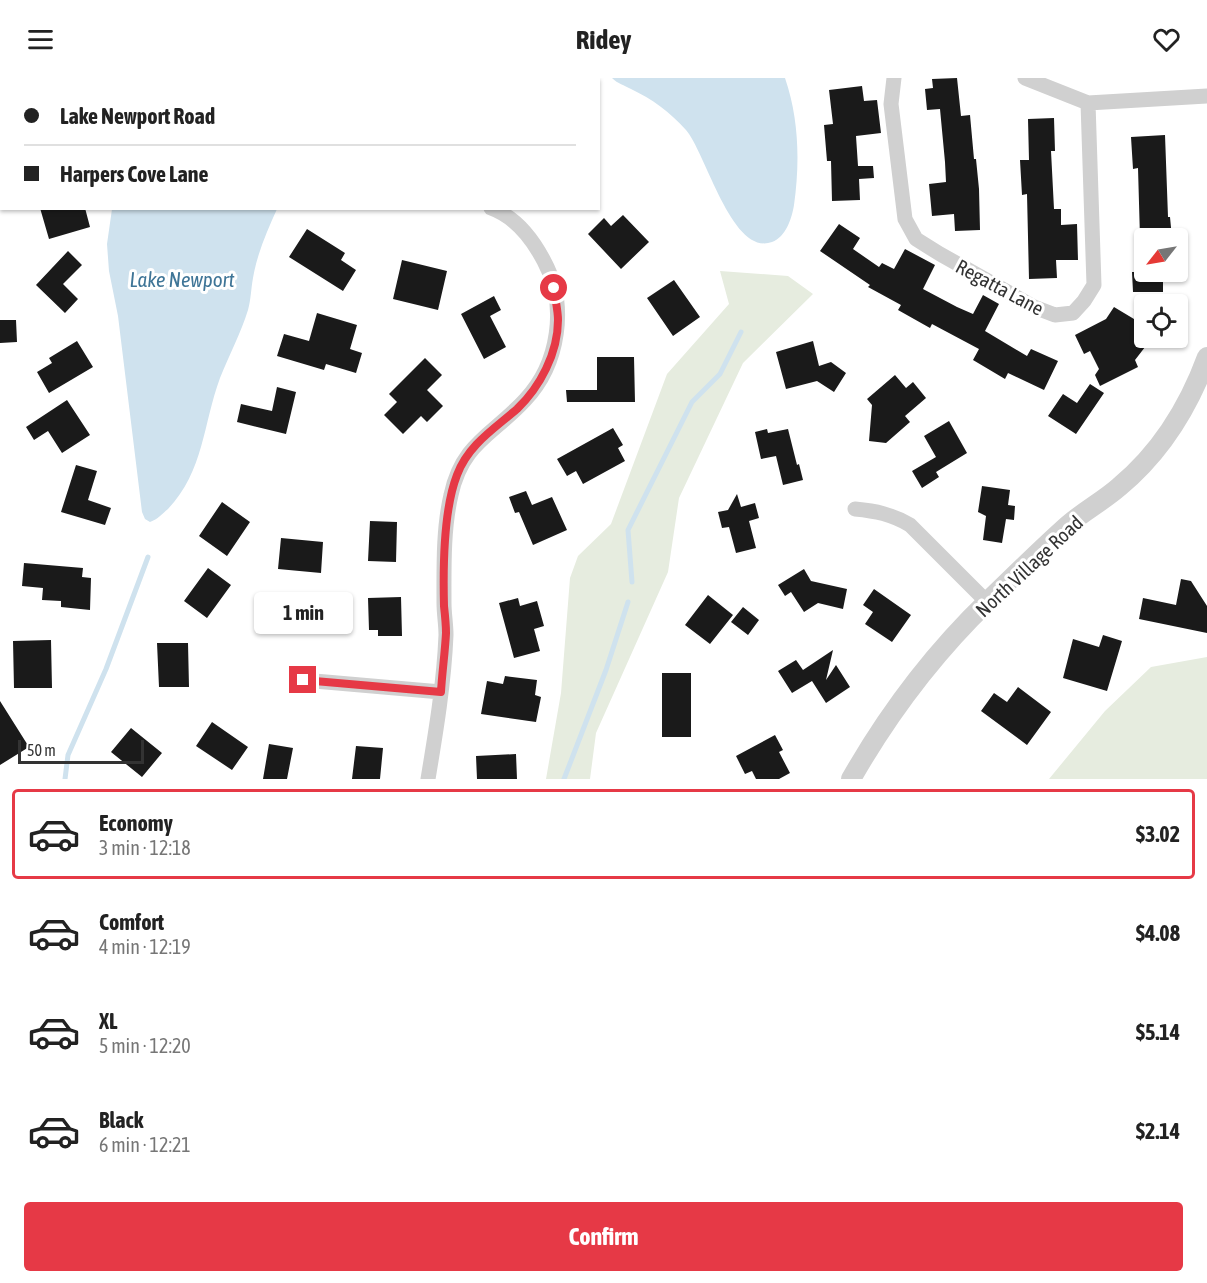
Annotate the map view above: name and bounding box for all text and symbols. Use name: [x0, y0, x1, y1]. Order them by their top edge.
icon: menu: [24, 23, 57, 56]
icon: heart: [1150, 23, 1183, 56]
text: Ridey: [576, 24, 631, 55]
text: Lake Newport Road: [60, 103, 215, 129]
text: Harpers Cove Lane: [60, 161, 208, 187]
north arrow: [1134, 228, 1188, 282]
map controls: [1134, 228, 1188, 348]
street label: Regatta Lane: [952, 254, 1048, 320]
water label: Lake Newport: [129, 267, 235, 291]
route start: [540, 274, 567, 301]
button: locate: [1134, 294, 1188, 348]
street label: North Village Road: [971, 511, 1087, 621]
callout: 1 min: [254, 593, 352, 635]
text: 1 min: [283, 601, 324, 624]
route end: [289, 666, 316, 693]
scale bar: [18, 737, 144, 764]
text: 50 m: [27, 741, 56, 759]
icon: car: [27, 807, 81, 861]
text: Economy: [99, 810, 173, 836]
text: $3.02: [1136, 821, 1180, 847]
text: 3 min · 12:18: [99, 836, 191, 859]
icon: car: [27, 906, 81, 960]
text: Comfort: [99, 909, 164, 935]
text: $4.08: [1136, 920, 1180, 946]
text: 4 min · 12:19: [99, 935, 191, 958]
icon: car: [27, 1005, 81, 1059]
text: XL: [99, 1008, 117, 1034]
text: $5.14: [1136, 1019, 1180, 1045]
text: 5 min · 12:20: [99, 1034, 191, 1057]
icon: car: [27, 1104, 81, 1158]
text: Black: [99, 1107, 143, 1133]
text: $2.14: [1136, 1118, 1180, 1144]
text: 6 min · 12:21: [99, 1133, 191, 1156]
button: Confirm: [24, 1202, 1183, 1271]

